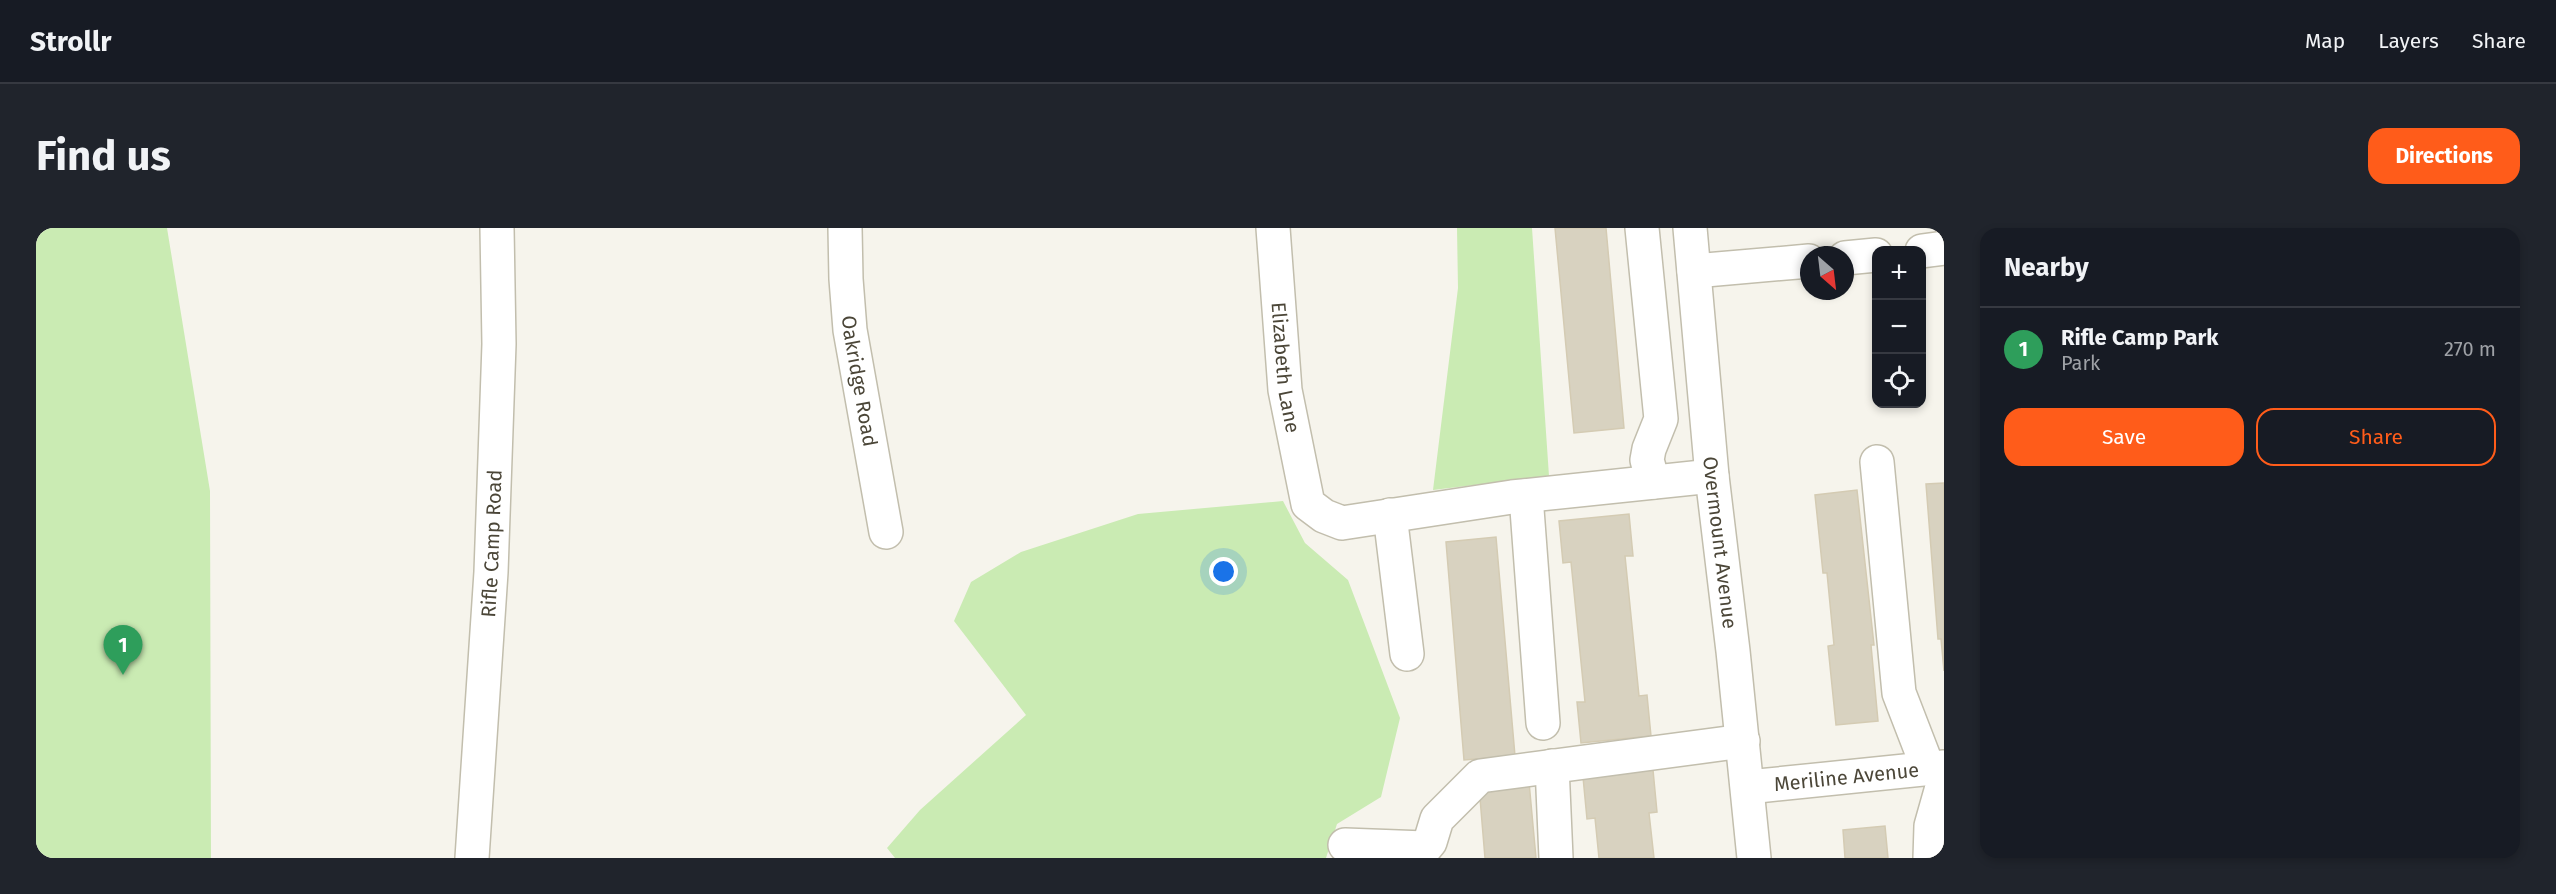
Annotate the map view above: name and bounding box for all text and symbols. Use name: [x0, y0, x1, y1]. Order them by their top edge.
text: Strollr: [30, 25, 111, 58]
text: Map: [2305, 28, 2345, 54]
text: Layers: [2378, 28, 2439, 54]
text: Share: [2472, 28, 2526, 54]
button: Directions: [2368, 128, 2520, 184]
text: Find us: [36, 131, 171, 181]
north arrow: [1800, 246, 1854, 300]
map controls: [1872, 246, 1926, 408]
button: +: [1872, 246, 1926, 300]
text: Nearby: [2004, 252, 2089, 283]
button: −: [1872, 300, 1926, 354]
street label: Elizabeth Lane: [1267, 301, 1305, 435]
street label: Oakridge Road: [837, 315, 883, 448]
text: Rifle Camp Park: [2061, 324, 2218, 351]
text: 1: [2019, 337, 2028, 361]
text: 270 m: [2444, 337, 2496, 361]
text: Park: [2061, 351, 2100, 375]
button: locate: [1872, 354, 1926, 408]
button: Save: [2004, 408, 2244, 466]
button: Share: [2256, 408, 2496, 466]
street label: Overmount Avenue: [1698, 455, 1742, 630]
street label: Rifle Camp Road: [476, 469, 507, 618]
your location: [1209, 557, 1238, 586]
pin: 1: [104, 626, 142, 675]
street label: Meriline Avenue: [1773, 758, 1920, 796]

